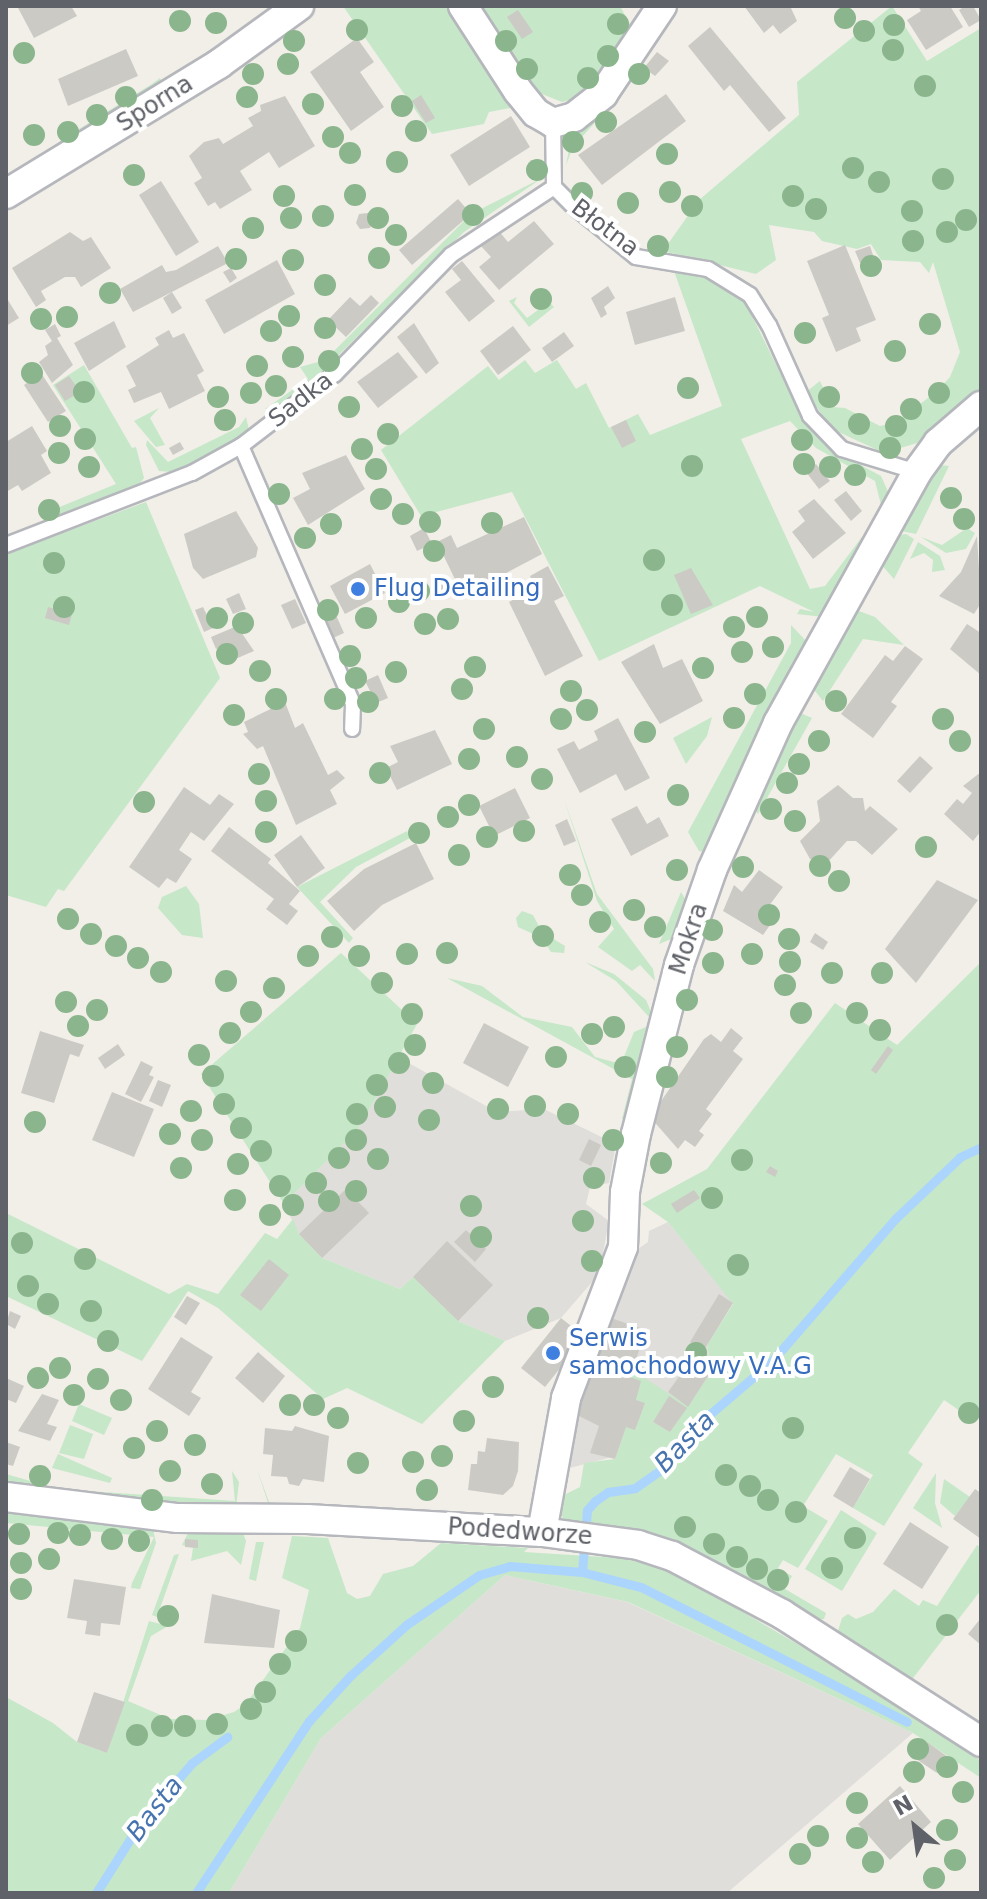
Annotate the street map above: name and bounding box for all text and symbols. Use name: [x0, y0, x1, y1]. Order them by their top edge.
street label: Sporna: [112, 69, 198, 139]
street label: Błotna: [565, 193, 645, 263]
street label: Sadka: [263, 366, 339, 434]
place label: Flug Detailing: [374, 575, 540, 603]
marker: Flug Detailing: [349, 580, 367, 598]
street label: Mokra: [664, 899, 714, 979]
place label: Serwis samochodowy V.A.G: [569, 1325, 812, 1381]
marker: Serwis samochodowy V.A.G: [544, 1344, 562, 1362]
water label: Basta: [648, 1405, 722, 1479]
street label: Podedworze: [447, 1513, 593, 1551]
water label: Basta: [120, 1770, 190, 1848]
north arrow: [875, 1787, 955, 1867]
text: N: [889, 1790, 917, 1821]

